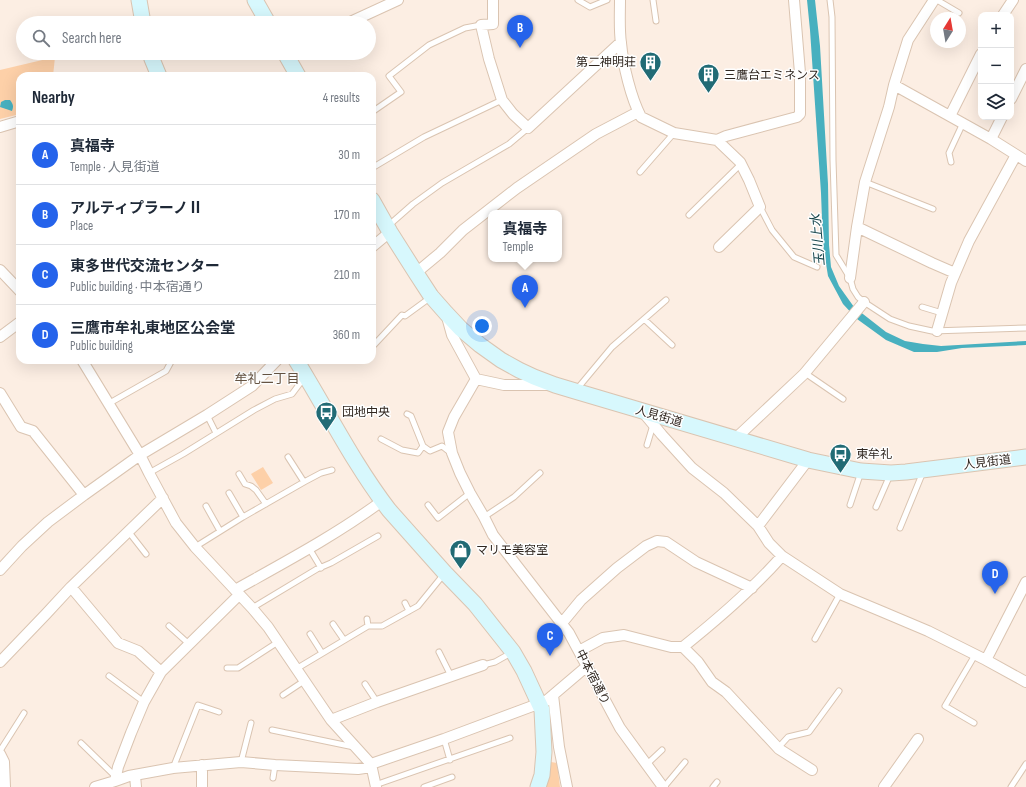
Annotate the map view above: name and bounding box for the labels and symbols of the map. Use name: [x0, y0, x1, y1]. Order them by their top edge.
north arrow: [930, 12, 966, 48]
pin: B: [507, 15, 533, 48]
building icon: 第二神明荘: [638, 49, 664, 82]
place label: 第二神明荘: [576, 55, 636, 70]
building icon: 三鷹台エミネンス: [695, 62, 721, 95]
place label: 三鷹台エミネンス: [724, 68, 820, 83]
water label: 玉川上水: [808, 211, 828, 267]
pin: A: [512, 275, 538, 308]
your location: [472, 316, 492, 336]
district label: 牟礼二丁目: [234, 371, 300, 387]
bus stop icon: 団地中央: [314, 399, 340, 432]
street label: 人見街道: [634, 403, 684, 430]
place label: 団地中央: [342, 405, 390, 420]
bus stop icon: 東牟礼: [827, 441, 853, 474]
place label: 東牟礼: [856, 447, 892, 462]
street label: 人見街道: [962, 452, 1012, 473]
shop icon: マリモ美容室: [448, 537, 474, 570]
place label: マリモ美容室: [476, 543, 548, 558]
pin: D: [982, 561, 1008, 594]
pin: C: [537, 623, 563, 656]
street label: 中本宿通り: [572, 647, 613, 707]

